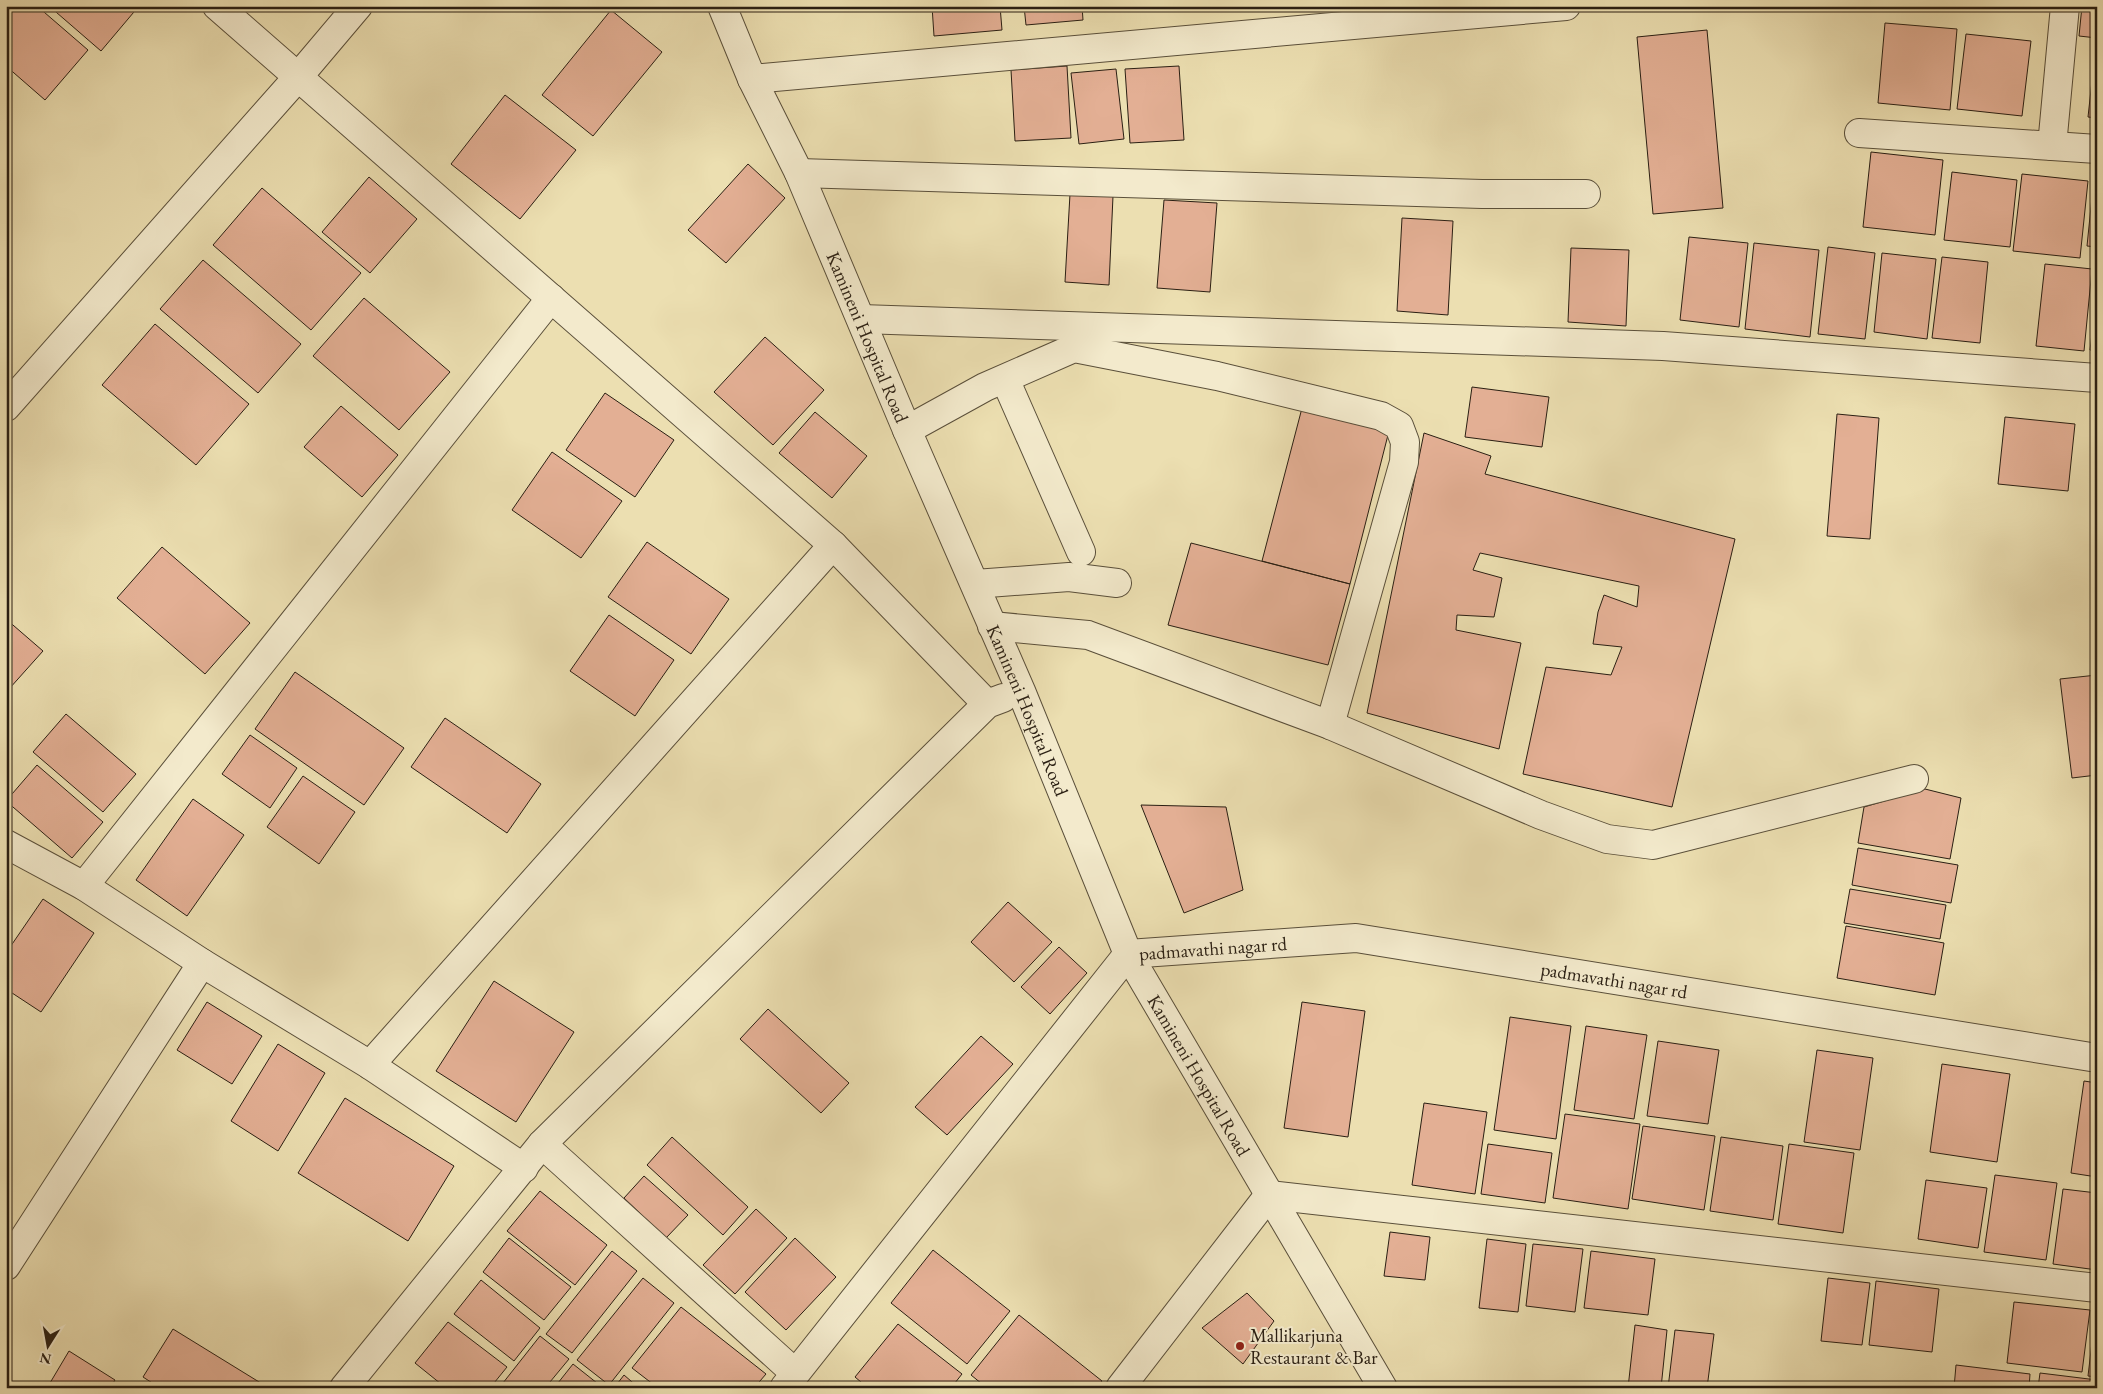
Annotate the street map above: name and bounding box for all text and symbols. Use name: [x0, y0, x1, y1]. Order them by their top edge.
street label: Kamineni Hospital Road: [821, 248, 915, 427]
street label: Kamineni Hospital Road: [981, 621, 1075, 800]
street label: padmavathi nagar rd: [1138, 930, 1288, 966]
street label: padmavathi nagar rd: [1539, 956, 1690, 1004]
street label: Kamineni Hospital Road: [1142, 990, 1257, 1161]
north arrow: [22, 1322, 72, 1372]
place label: Mallikarjuna Restaurant & Bar: [1250, 1323, 1378, 1370]
marker: Mallikarjuna Restaurant & Bar: [1234, 1340, 1246, 1352]
text: N: [38, 1349, 53, 1369]

